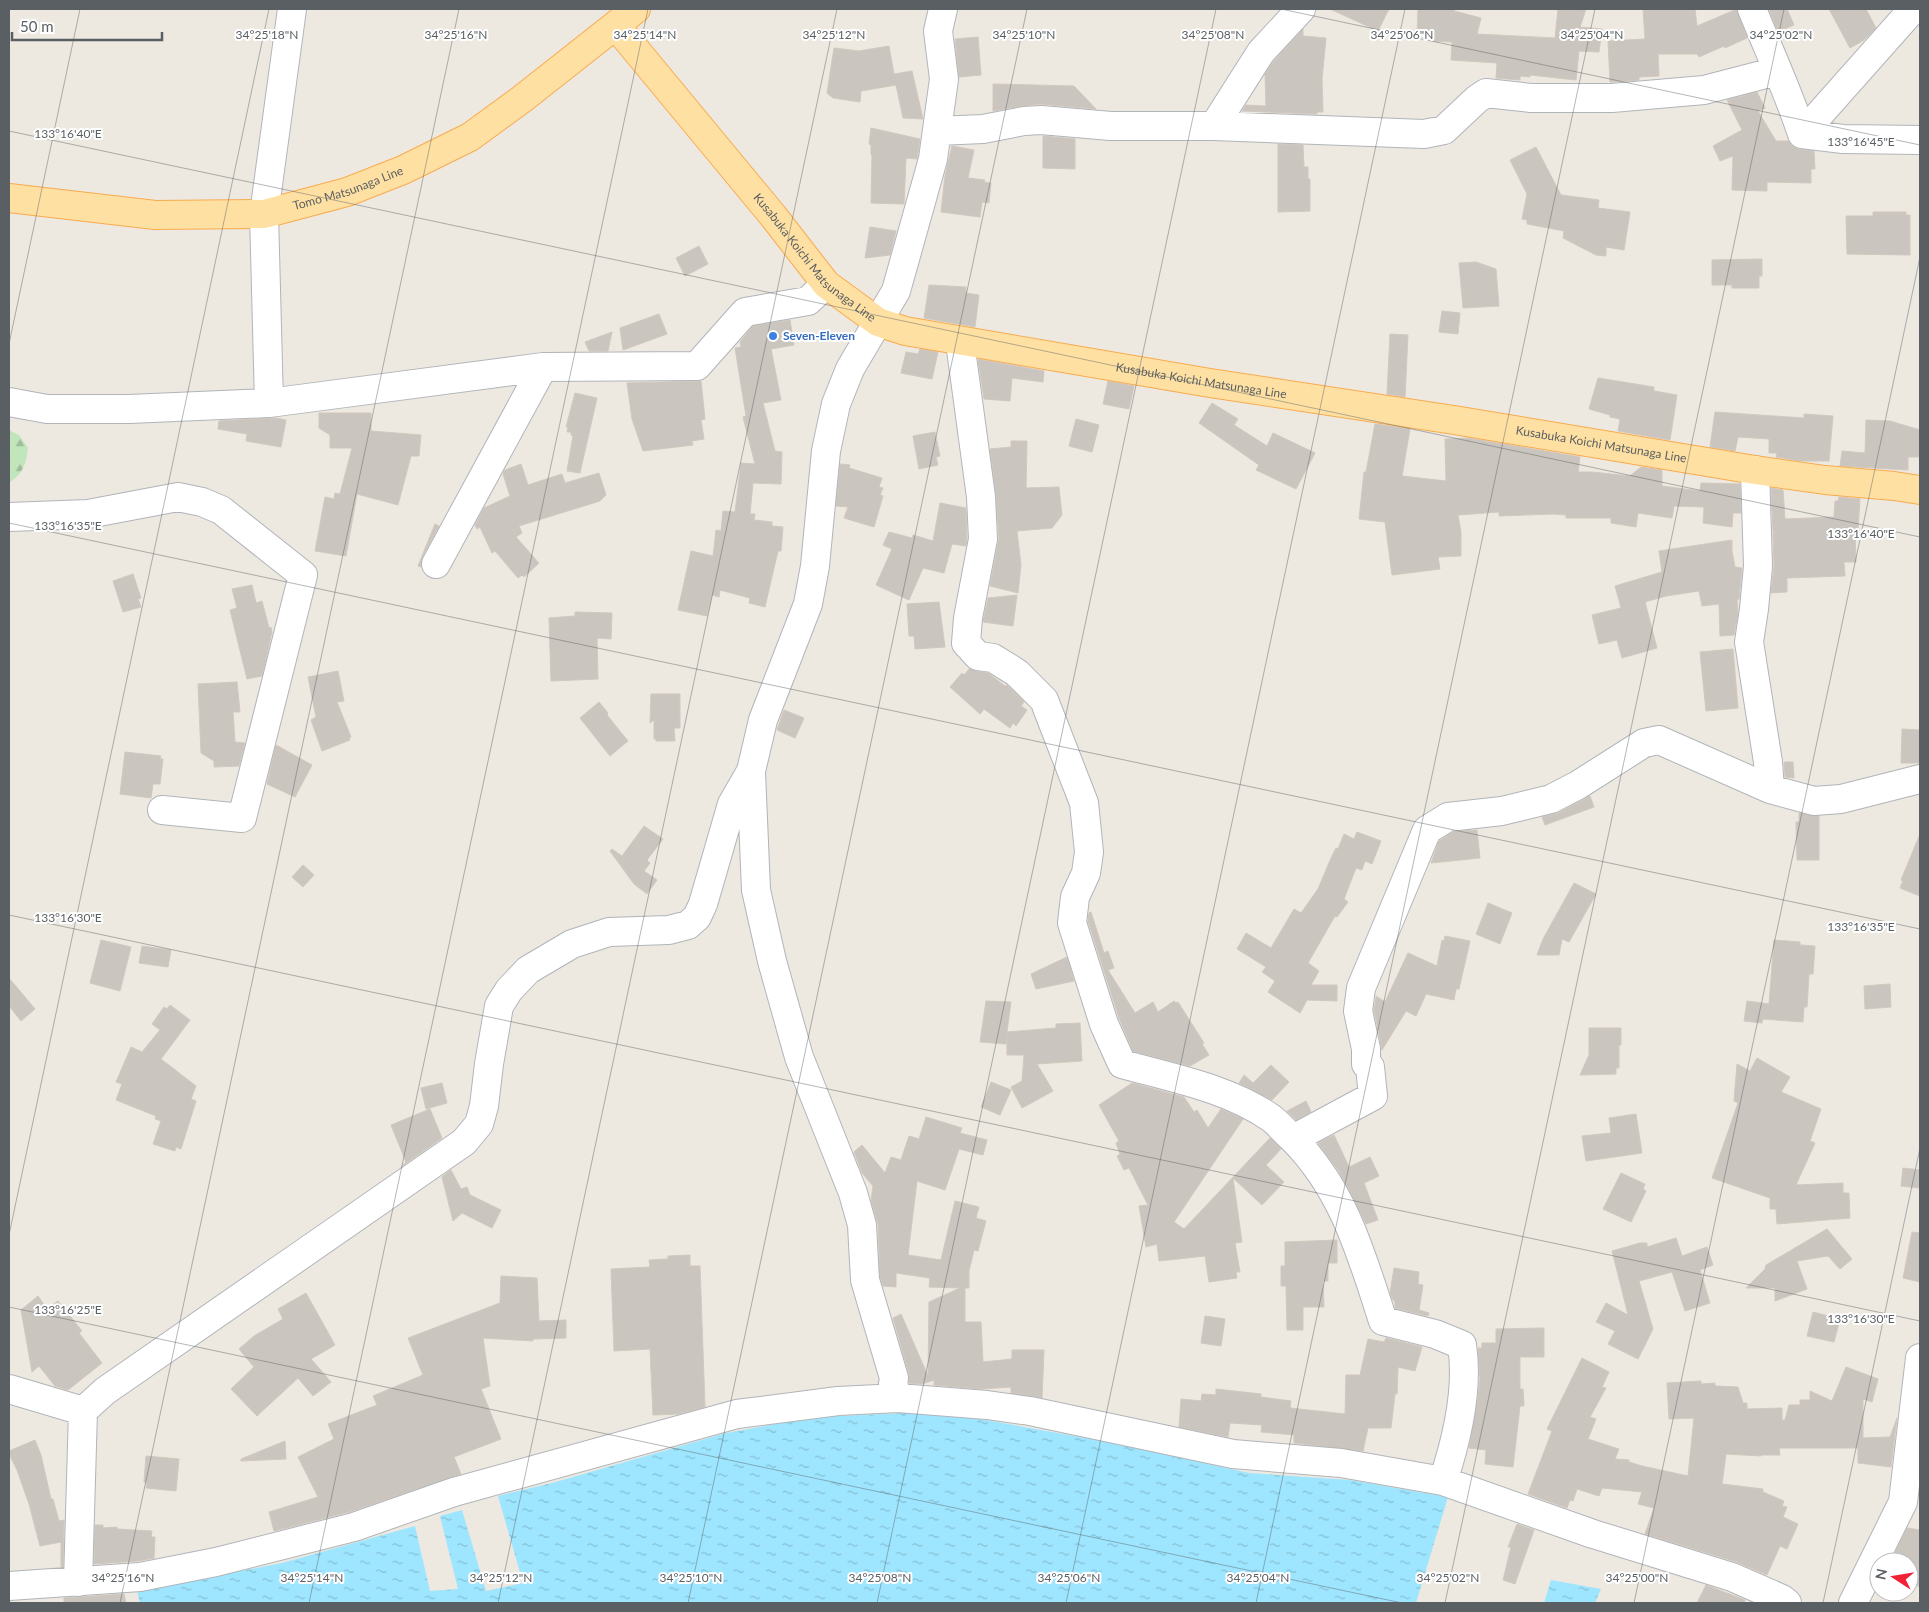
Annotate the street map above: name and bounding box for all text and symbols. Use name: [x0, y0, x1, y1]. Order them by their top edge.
scale bar: [12, 10, 162, 42]
text: 50 m: [20, 17, 54, 35]
text: 34°25'18"N: [236, 27, 298, 42]
text: 34°25'16"N: [425, 27, 487, 42]
text: 34°25'14"N: [614, 27, 676, 42]
text: 34°25'12"N: [803, 27, 865, 42]
text: 34°25'10"N: [993, 27, 1055, 42]
text: 34°25'08"N: [1182, 27, 1244, 42]
text: 34°25'06"N: [1371, 27, 1433, 42]
text: 34°25'04"N: [1561, 27, 1623, 42]
text: 34°25'02"N: [1750, 27, 1812, 42]
text: 133°16'40"E: [34, 126, 102, 141]
text: 133°16'45"E: [1827, 134, 1895, 149]
street label: Tomo Matsunaga Line: [291, 163, 405, 213]
street label: Kusabuka Koichi Matsunaga Line: [751, 190, 879, 325]
place label: Seven-Eleven: [783, 328, 855, 343]
marker: Seven-Eleven: [767, 330, 779, 342]
street label: Kusabuka Koichi Matsunaga Line: [1115, 359, 1288, 402]
street label: Kusabuka Koichi Matsunaga Line: [1515, 422, 1688, 466]
text: 133°16'35"E: [34, 518, 102, 533]
text: 133°16'40"E: [1827, 526, 1895, 541]
text: 133°16'30"E: [34, 910, 102, 925]
text: 133°16'35"E: [1827, 919, 1895, 934]
text: 133°16'25"E: [34, 1302, 102, 1317]
text: 133°16'30"E: [1827, 1311, 1895, 1326]
north arrow: [1869, 1552, 1919, 1602]
text: N: [1871, 1567, 1890, 1581]
text: 34°25'16"N: [92, 1570, 154, 1585]
text: 34°25'14"N: [281, 1570, 343, 1585]
text: 34°25'12"N: [470, 1570, 532, 1585]
text: 34°25'10"N: [660, 1570, 722, 1585]
text: 34°25'08"N: [849, 1570, 911, 1585]
text: 34°25'06"N: [1038, 1570, 1100, 1585]
text: 34°25'04"N: [1227, 1570, 1289, 1585]
text: 34°25'02"N: [1417, 1570, 1479, 1585]
text: 34°25'00"N: [1606, 1570, 1668, 1585]

